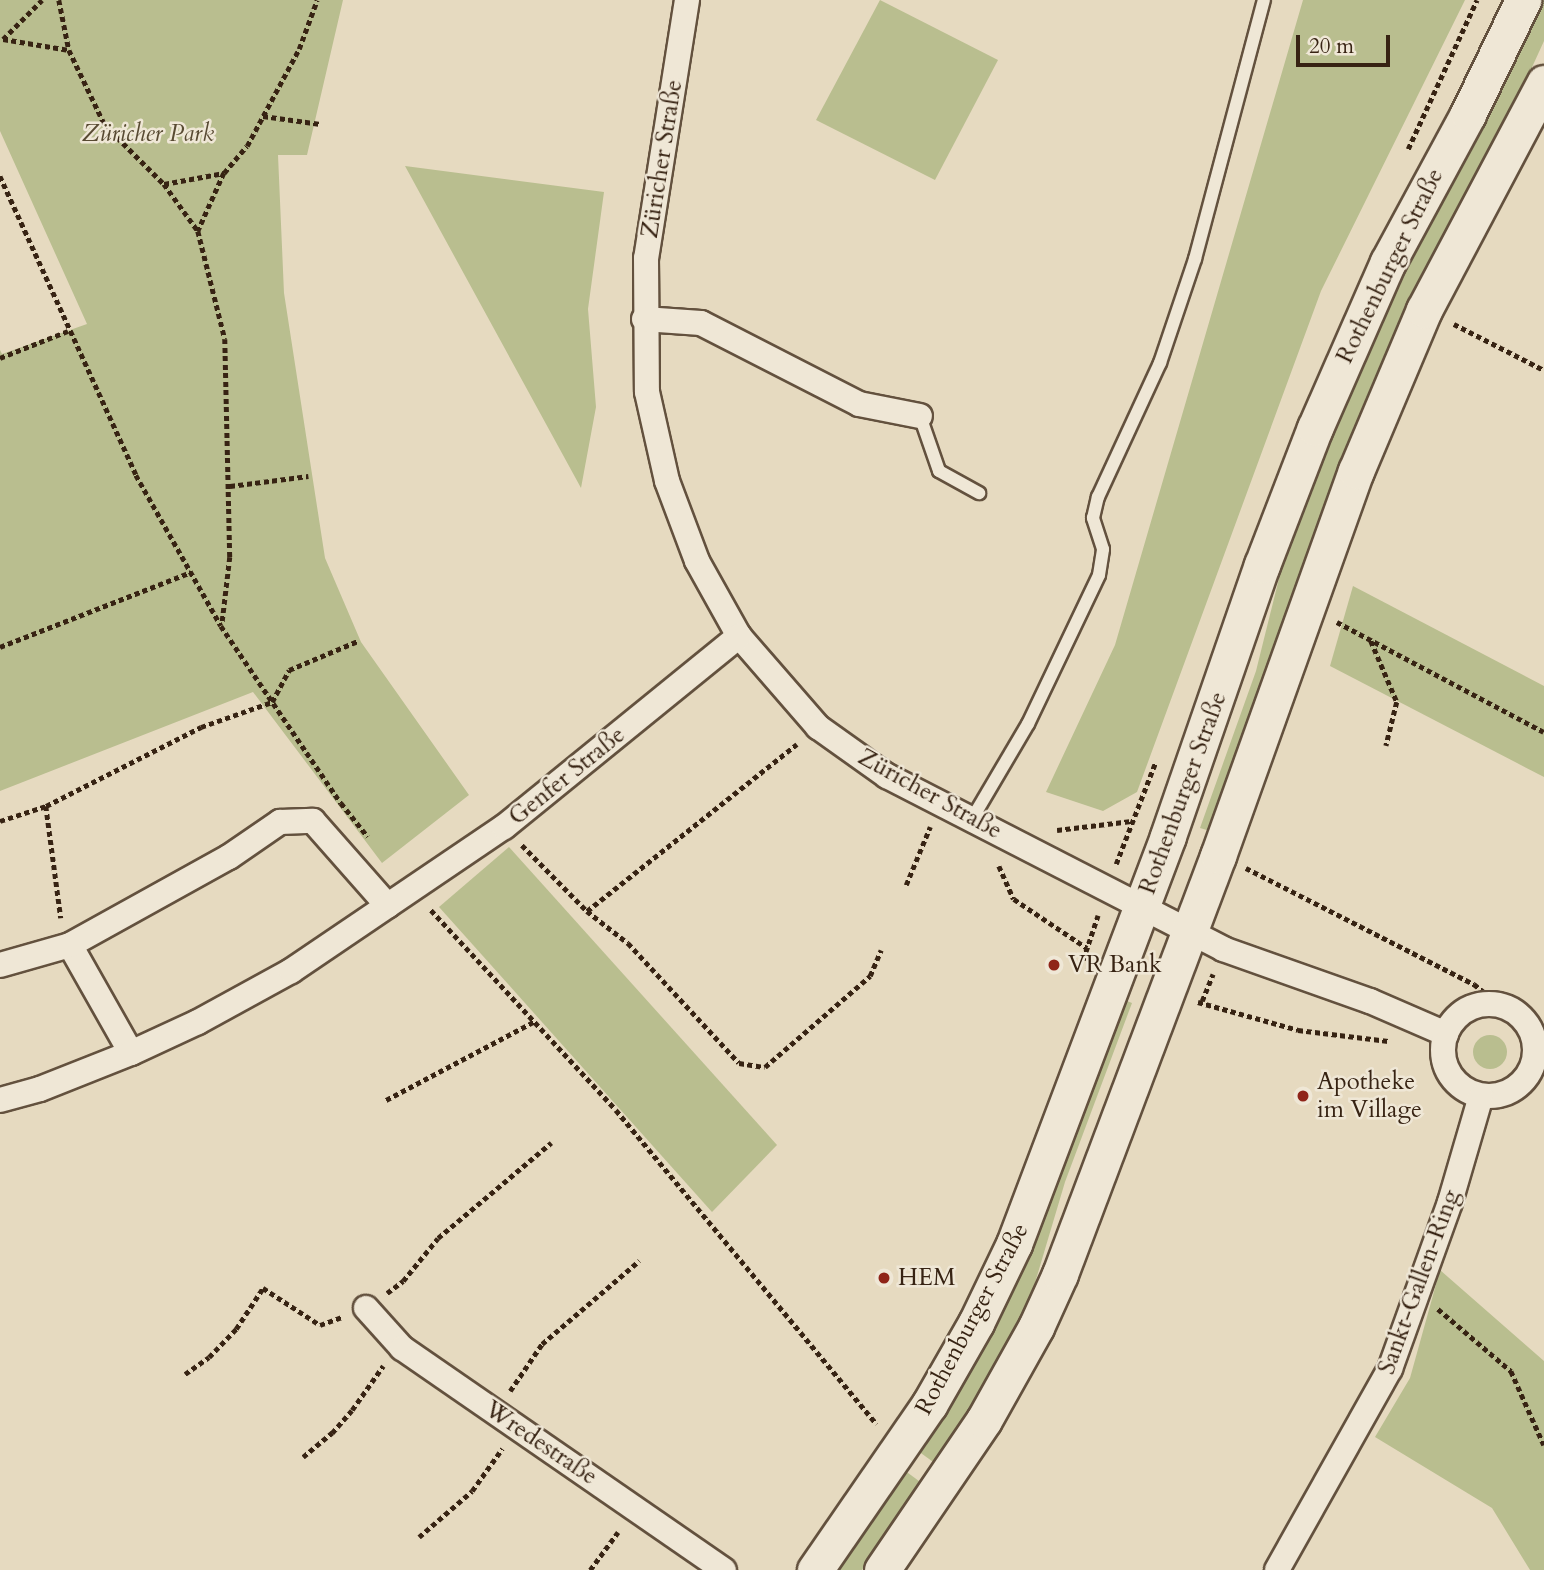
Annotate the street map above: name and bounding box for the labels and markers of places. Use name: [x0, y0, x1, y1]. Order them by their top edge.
place label: VR Bank: [1068, 951, 1162, 979]
marker: VR Bank: [1046, 957, 1062, 973]
place label: Apotheke im Village: [1317, 1068, 1422, 1124]
marker: Apotheke im Village: [1295, 1088, 1311, 1104]
place label: HEM: [898, 1264, 955, 1292]
marker: HEM: [876, 1270, 892, 1286]

